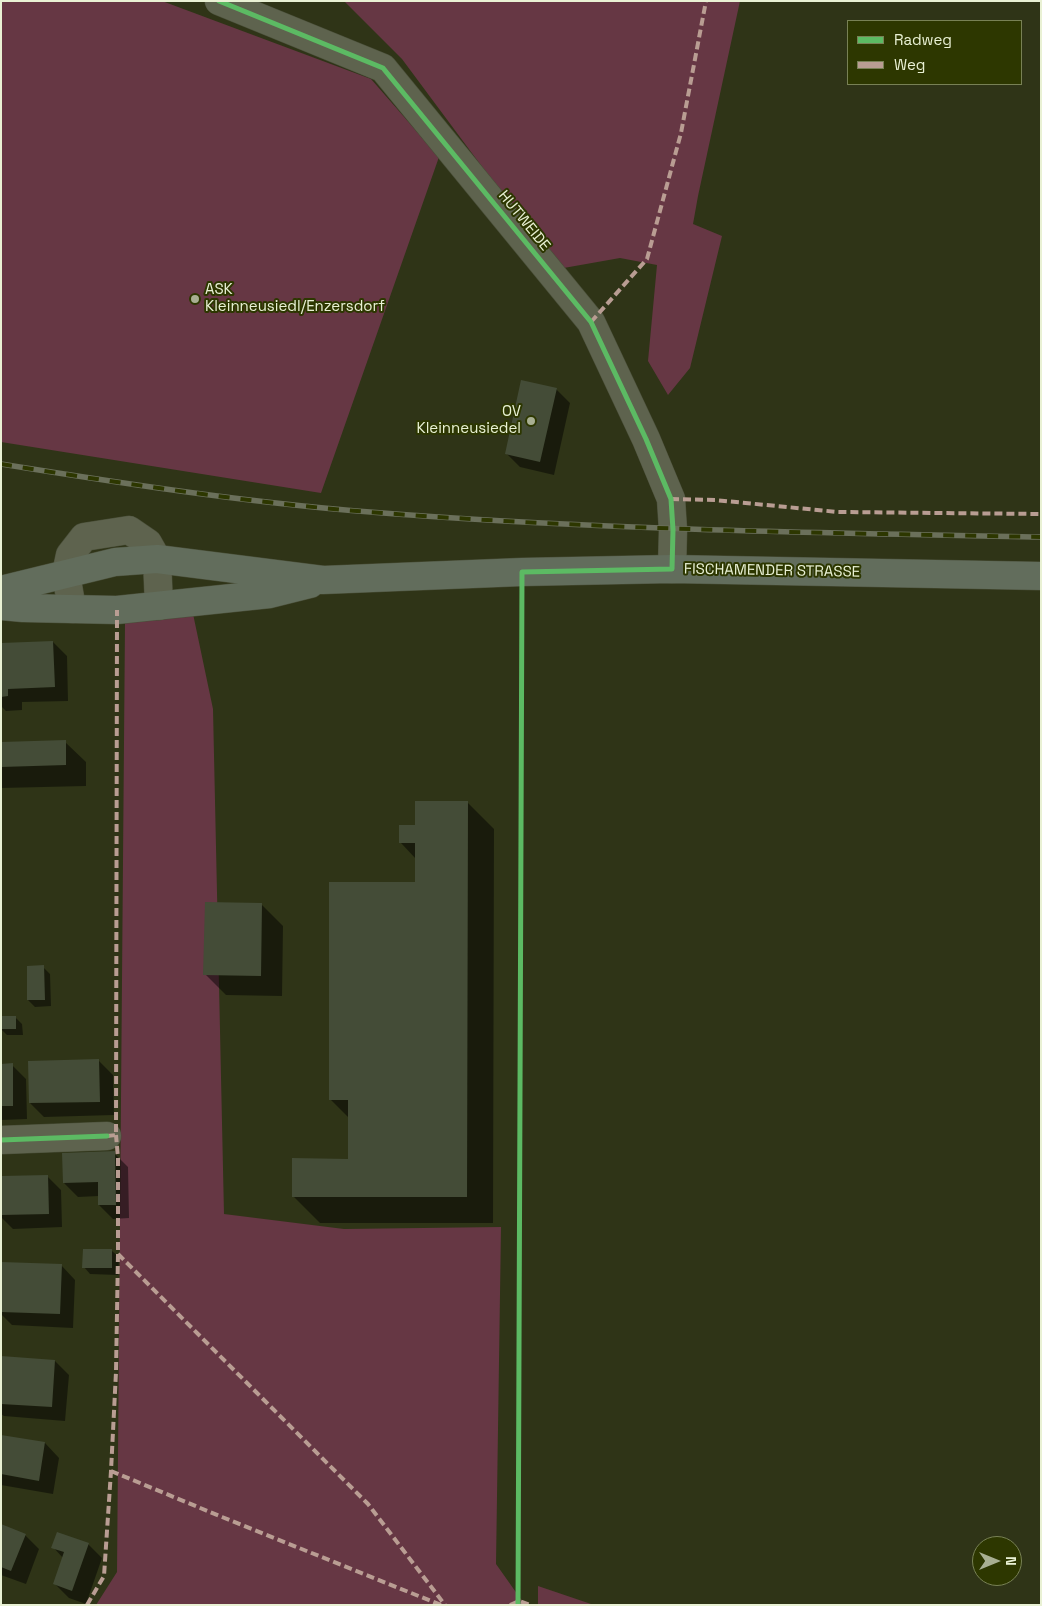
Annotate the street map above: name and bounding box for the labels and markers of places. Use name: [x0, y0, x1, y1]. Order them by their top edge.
place label: ASK Kleinneusiedl/Enzersdorf: [205, 281, 385, 316]
marker: ASK Kleinneusiedl/Enzersdorf: [189, 293, 201, 305]
place label: OV Kleinneusiedel: [416, 403, 521, 438]
marker: OV Kleinneusiedel: [525, 415, 537, 427]

